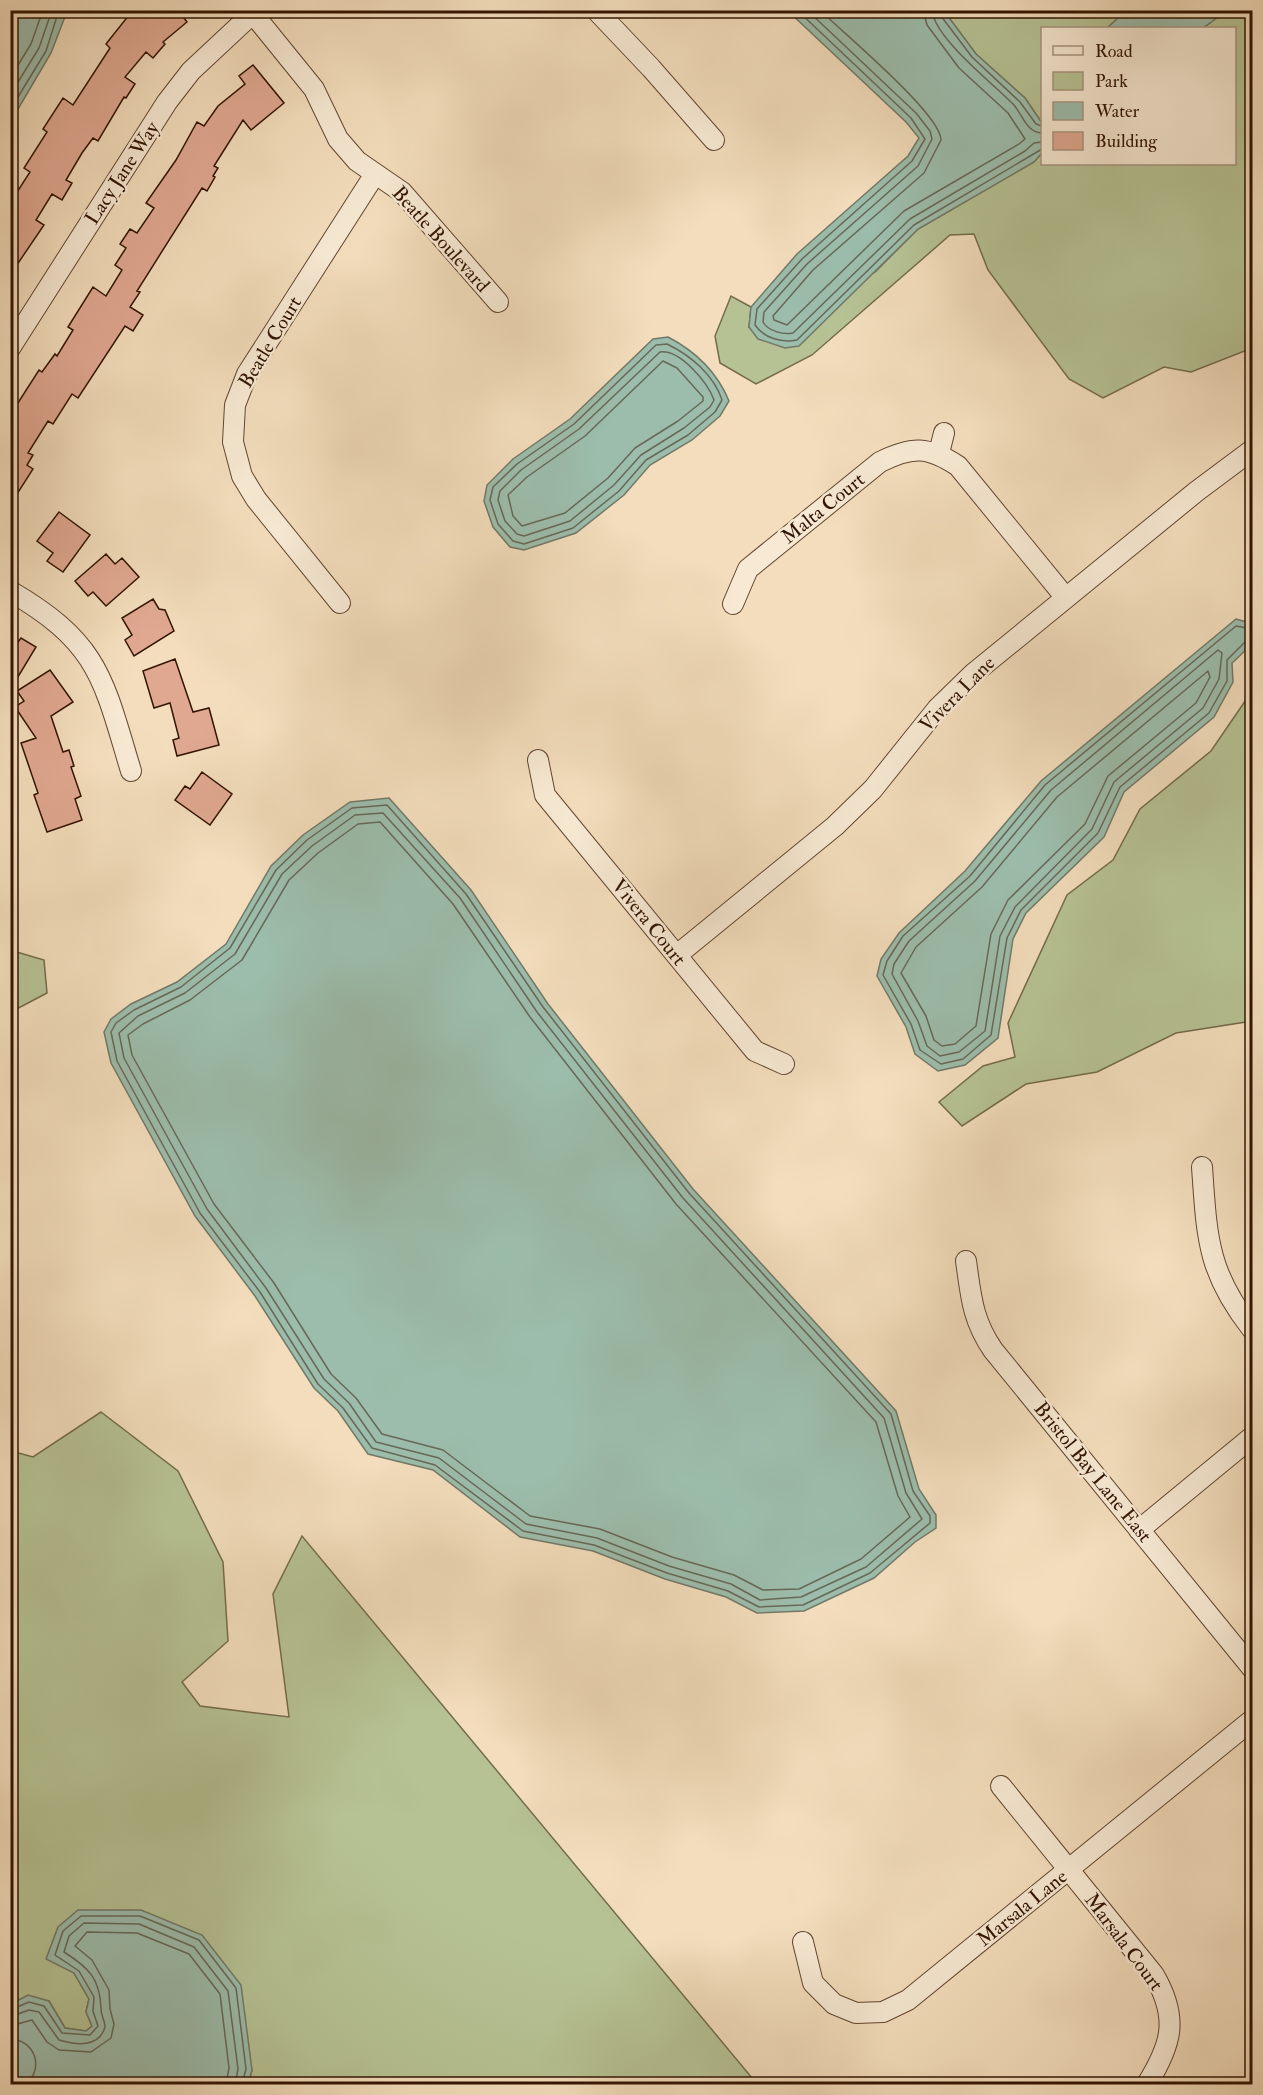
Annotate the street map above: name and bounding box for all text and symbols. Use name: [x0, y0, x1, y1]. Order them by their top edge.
legend: [1041, 27, 1236, 165]
text: Road: [1095, 40, 1133, 63]
text: Park: [1095, 70, 1128, 93]
text: Water: [1094, 100, 1139, 123]
street label: Lacy Jane Way: [79, 116, 165, 229]
text: Building: [1095, 130, 1158, 153]
street label: Beatle Boulevard: [387, 181, 495, 297]
street label: Beatle Court: [233, 291, 307, 392]
street label: Malta Court: [776, 467, 870, 549]
street label: Vivera Lane: [914, 651, 1000, 737]
street label: Vivera Court: [606, 873, 692, 971]
street label: Bristol Bay Lane East: [1029, 1397, 1158, 1548]
street label: Marsala Lane: [972, 1864, 1072, 1952]
street label: Marsala Court: [1079, 1888, 1169, 1996]

